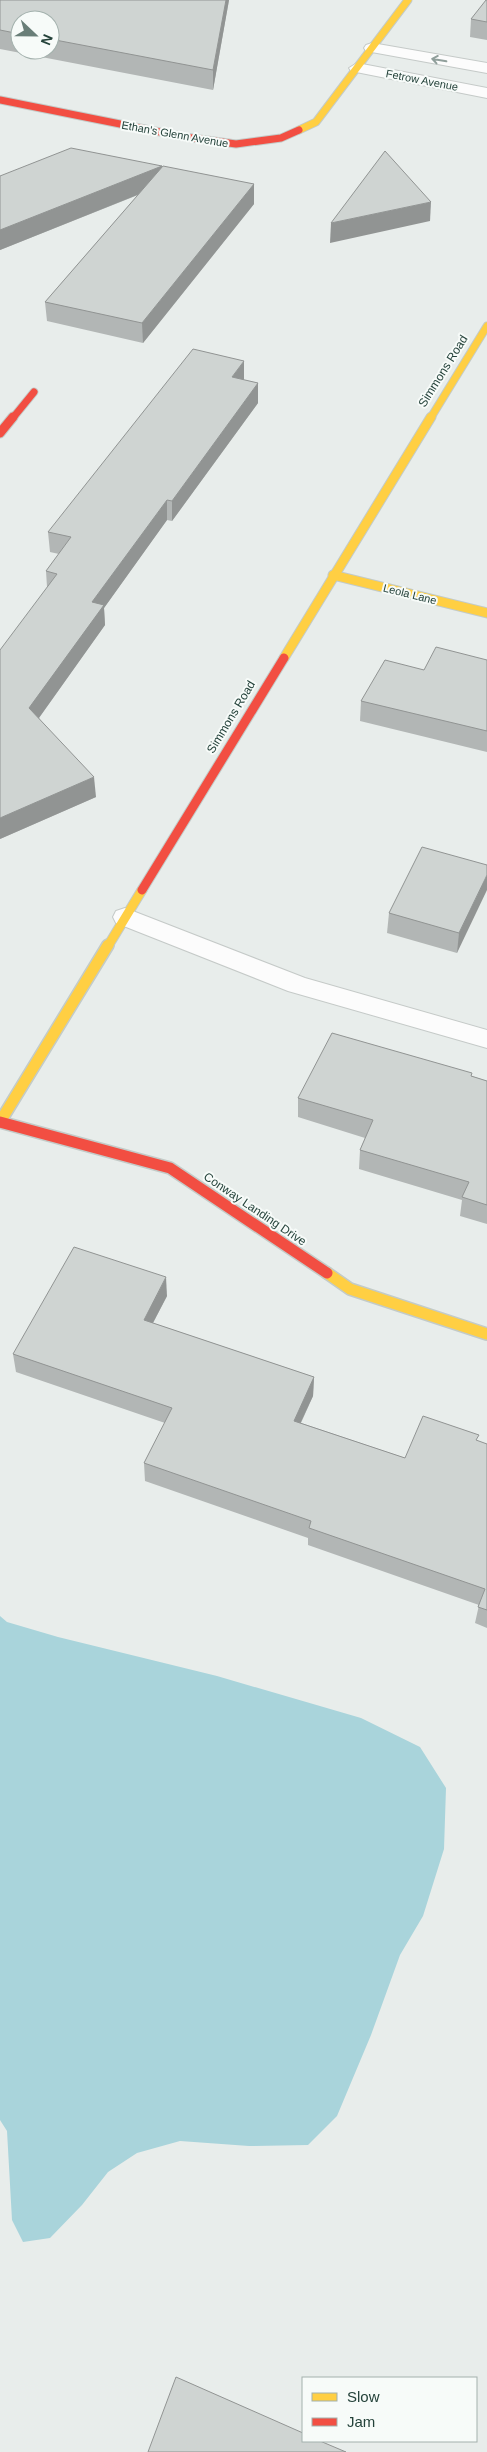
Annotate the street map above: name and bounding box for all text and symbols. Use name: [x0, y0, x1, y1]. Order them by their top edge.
north arrow: [10, 10, 60, 60]
text: N: [38, 32, 56, 48]
one-way arrow: [431, 54, 447, 64]
street label: Fetrow Avenue: [385, 67, 459, 93]
street label: Ethan's Glenn Avenue: [121, 119, 229, 149]
street label: Simmons Road: [415, 333, 471, 409]
street label: Leola Lane: [382, 582, 438, 606]
street label: Simmons Road: [204, 678, 258, 756]
street label: Conway Landing Drive: [201, 1169, 309, 1249]
legend: [302, 2377, 477, 2442]
text: Slow: [347, 2388, 380, 2405]
text: Jam: [347, 2413, 375, 2430]

